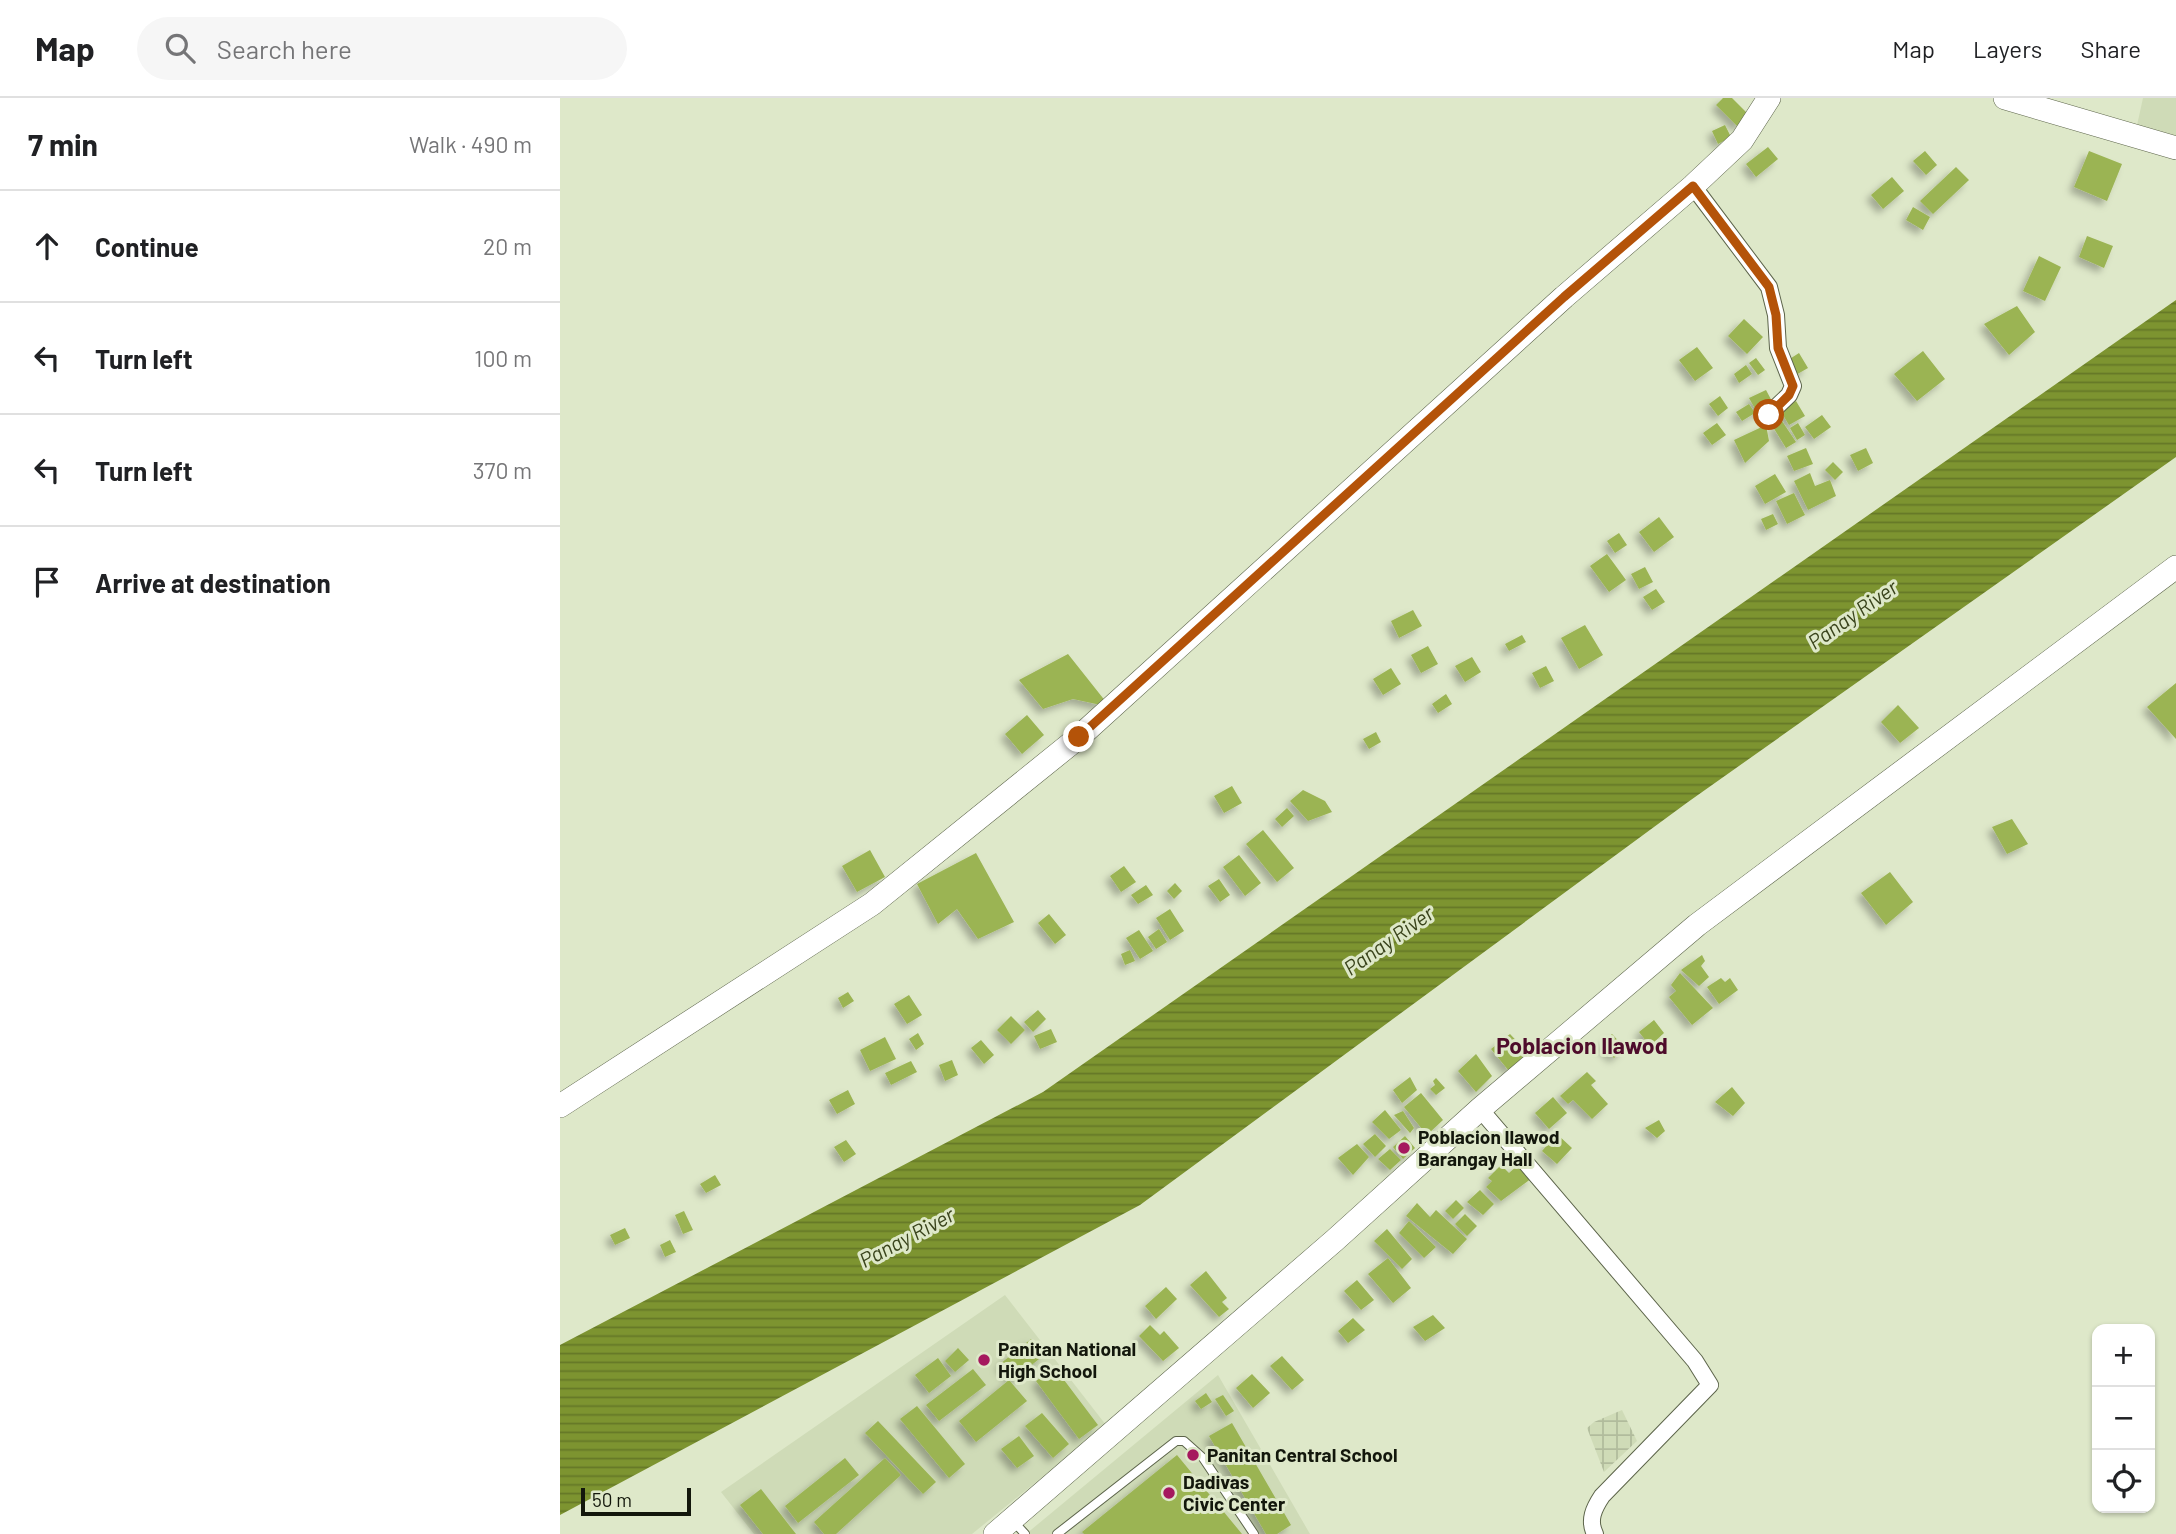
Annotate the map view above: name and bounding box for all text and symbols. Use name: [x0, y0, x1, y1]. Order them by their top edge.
search box: [137, 17, 627, 80]
text: Map: [35, 28, 95, 68]
icon: search: [161, 29, 199, 67]
text: Search here: [217, 33, 352, 64]
text: Map: [1892, 34, 1935, 63]
text: Layers: [1973, 34, 2042, 63]
text: Share: [2080, 34, 2141, 63]
text: 7 min: [28, 126, 98, 162]
text: Walk · 490 m: [409, 130, 532, 158]
icon: ahead: [28, 227, 66, 265]
text: Continue: [95, 231, 199, 262]
text: 20 m: [483, 232, 532, 260]
icon: left: [28, 339, 66, 377]
text: Turn left: [95, 343, 193, 374]
text: 100 m: [474, 344, 532, 372]
route start: [1753, 399, 1784, 430]
icon: left: [28, 451, 66, 489]
text: Turn left: [95, 455, 193, 486]
text: 370 m: [473, 456, 532, 484]
icon: arrive: [28, 563, 66, 601]
text: Arrive at destination: [95, 567, 331, 598]
water label: Panay River: [1802, 573, 1902, 654]
route end: [1063, 721, 1094, 752]
water label: Panay River: [1338, 899, 1438, 980]
district label: Poblacion Ilawod: [1496, 1031, 1668, 1059]
place label: Poblacion Ilawod Barangay Hall: [1418, 1125, 1560, 1170]
marker: Poblacion Ilawod Barangay Hall: [1396, 1140, 1412, 1156]
water label: Panay River: [855, 1201, 959, 1272]
map controls: [2092, 1324, 2155, 1513]
button: +: [2092, 1324, 2155, 1387]
place label: Panitan National High School: [998, 1337, 1136, 1382]
marker: Panitan National High School: [976, 1352, 992, 1368]
button: −: [2092, 1387, 2155, 1450]
place label: Panitan Central School: [1207, 1443, 1398, 1466]
marker: Panitan Central School: [1185, 1447, 1201, 1463]
button: locate: [2092, 1450, 2155, 1513]
place label: Dadivas Civic Center: [1183, 1470, 1286, 1515]
scale bar: [581, 1485, 691, 1517]
marker: Dadivas Civic Center: [1161, 1485, 1177, 1501]
text: 50 m: [592, 1488, 632, 1511]

